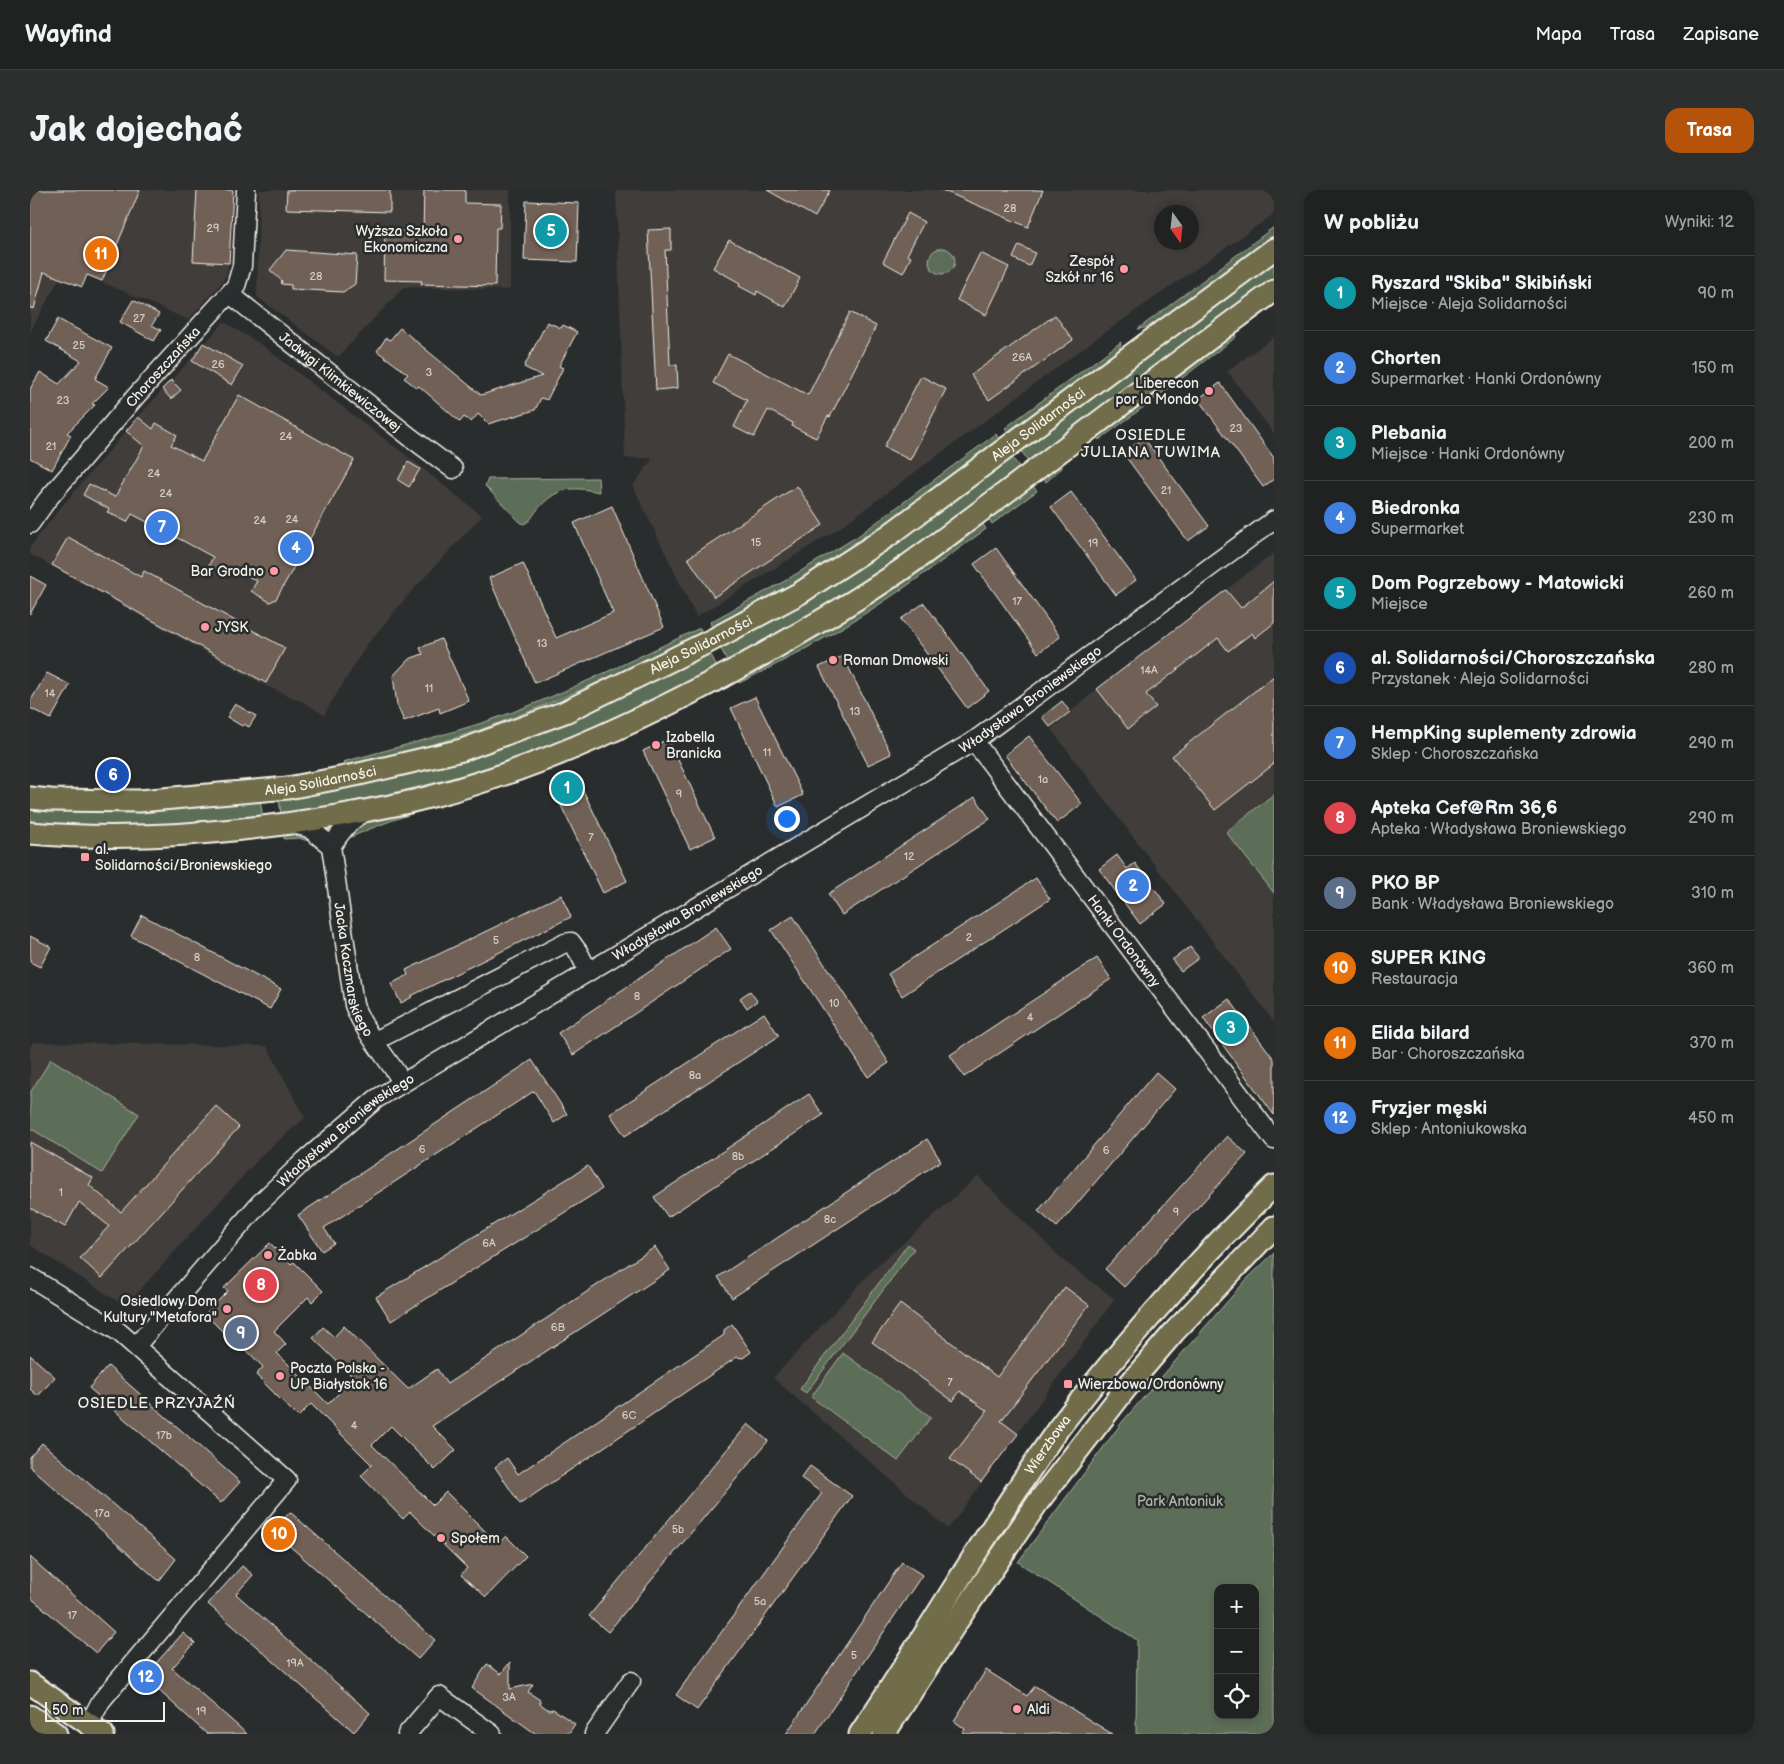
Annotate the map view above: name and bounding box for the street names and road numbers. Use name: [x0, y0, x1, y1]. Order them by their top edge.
street label: Choroszczańska: [122, 323, 204, 411]
street label: Jadwigi Klimkiewiczowej: [276, 328, 405, 436]
street label: Aleja Solidarności: [988, 384, 1089, 465]
street label: Aleja Solidarności: [647, 612, 755, 678]
street label: Władysława Broniewskiego: [956, 642, 1105, 757]
street label: Aleja Solidarności: [264, 762, 378, 799]
street label: Władysława Broniewskiego: [609, 862, 766, 965]
street label: Hanki Ordonówny: [1084, 892, 1164, 991]
street label: Jacka Kaczmarskiego: [330, 901, 377, 1040]
street label: Władysława Broniewskiego: [274, 1070, 418, 1191]
street label: Wierzbowa: [1021, 1412, 1075, 1478]

